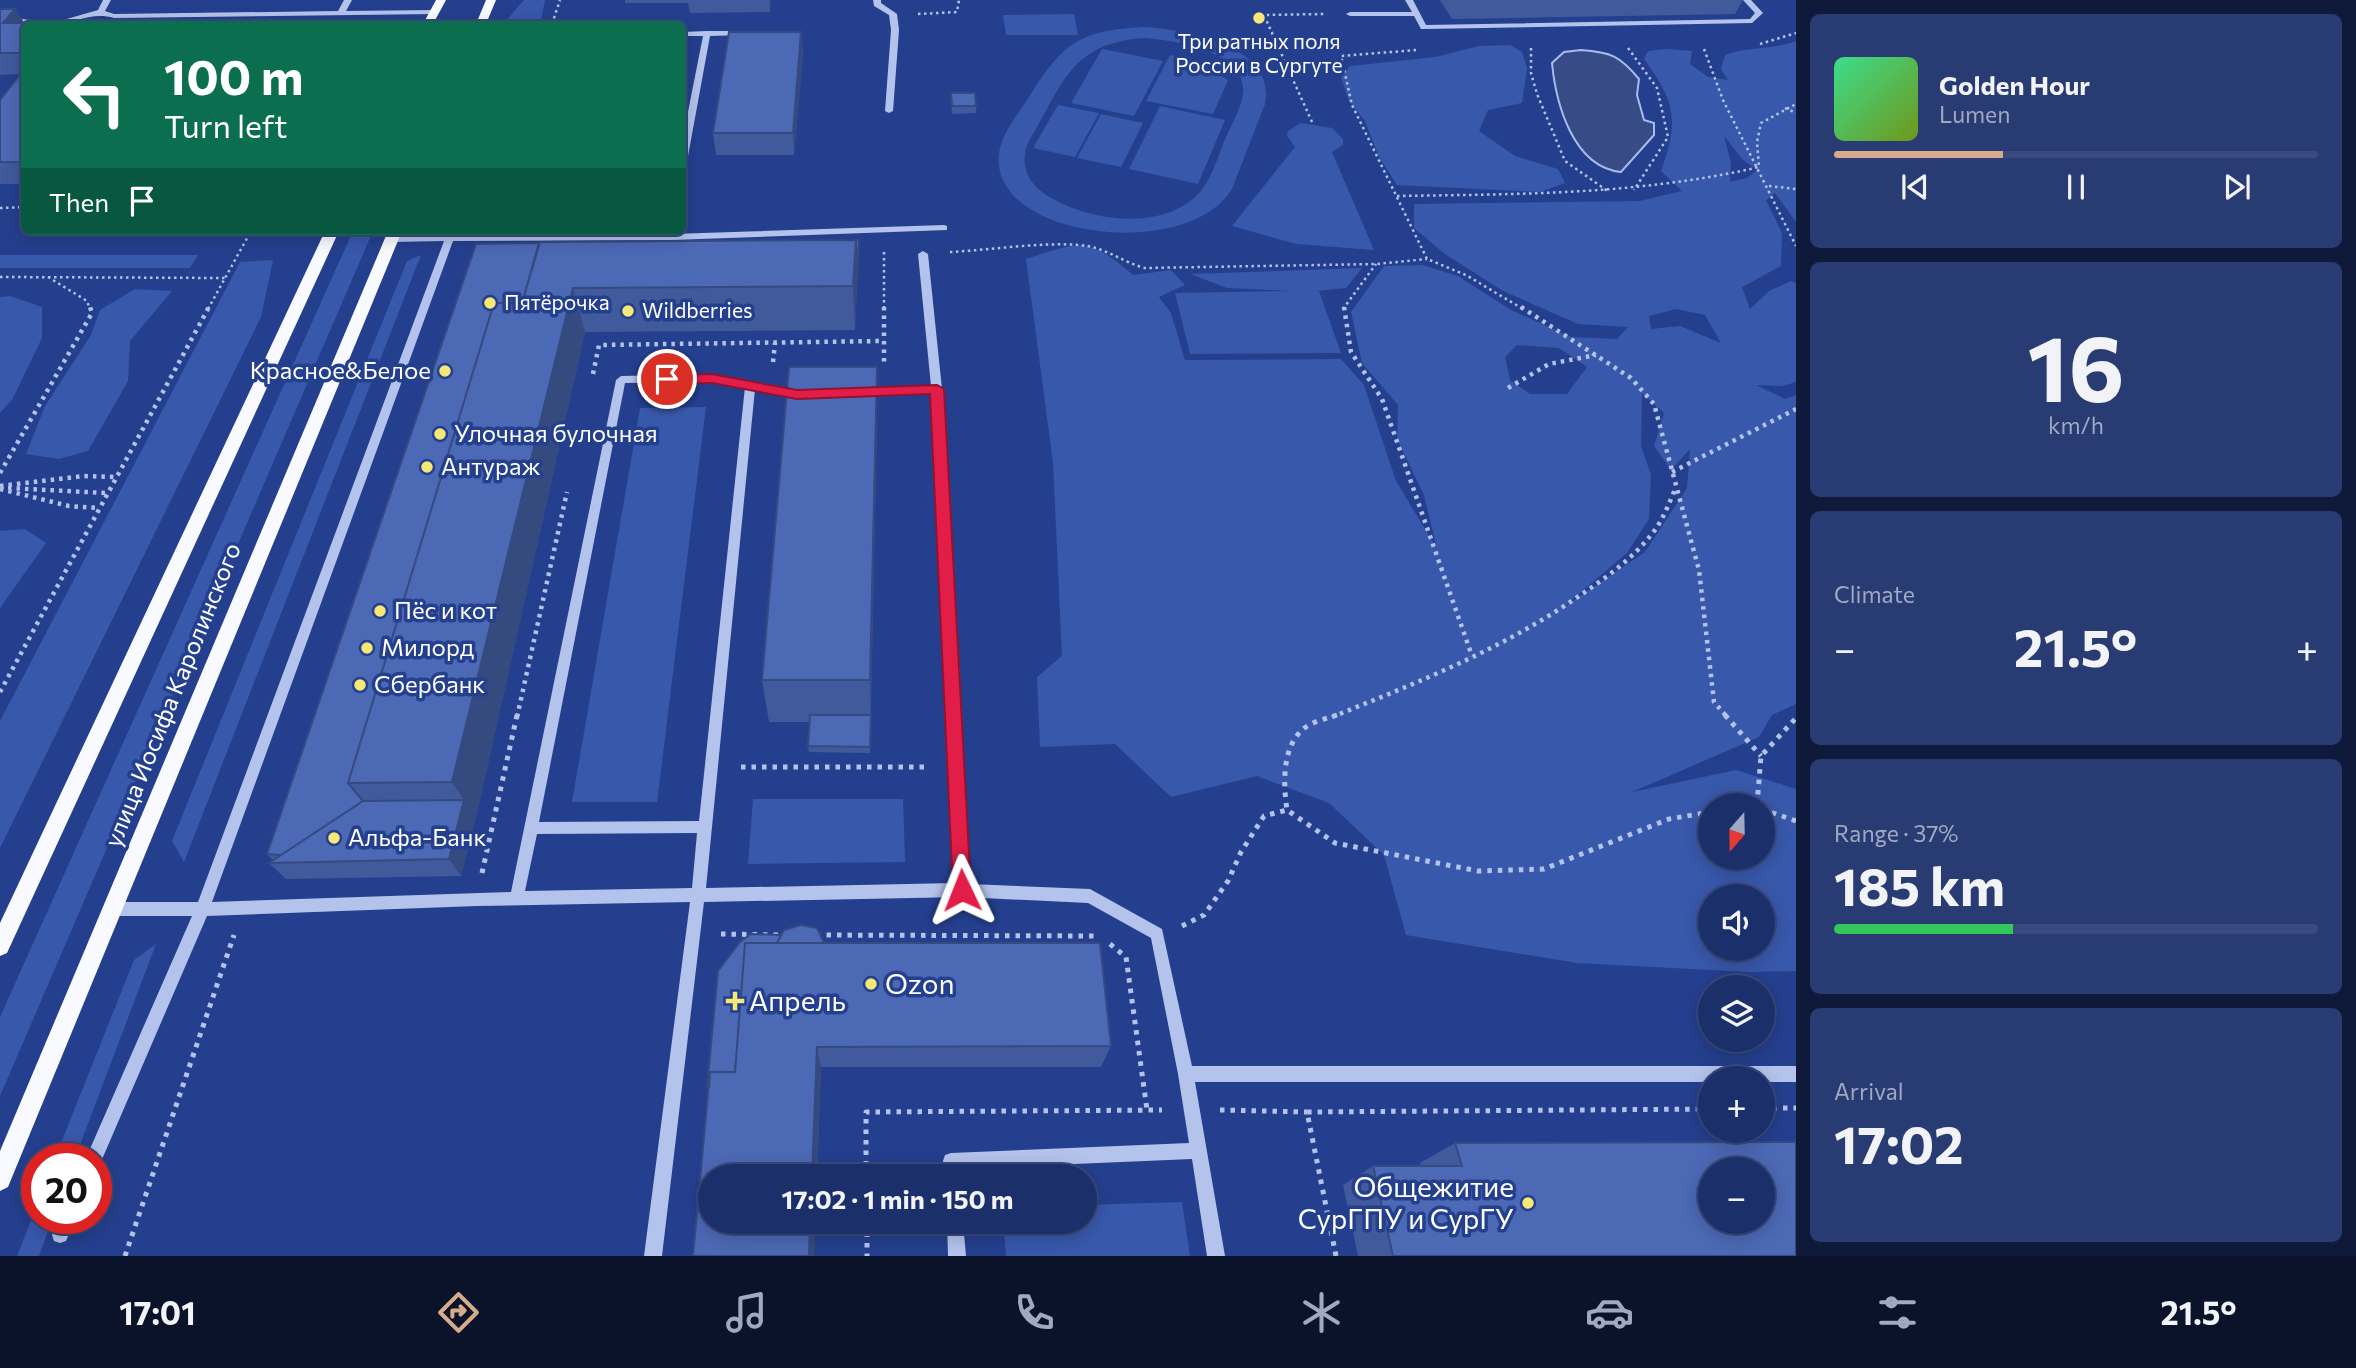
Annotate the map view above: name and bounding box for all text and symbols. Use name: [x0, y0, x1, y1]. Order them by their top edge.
marker: Три ратных поля России в Сургуте: [1251, 10, 1267, 26]
place label: Три ратных поля России в Сургуте: [1175, 28, 1343, 77]
text: 100 m: [164, 45, 303, 105]
icon: left: [49, 49, 140, 140]
text: Golden Hour: [1939, 69, 2090, 100]
text: Lumen: [1939, 100, 2010, 128]
text: Turn left: [164, 105, 288, 145]
icon: previous: [1896, 168, 1934, 206]
icon: pause: [2057, 168, 2095, 206]
icon: next: [2218, 168, 2256, 206]
icon: arrive: [123, 182, 161, 220]
text: Then: [49, 186, 109, 217]
place label: Пятёрочка: [504, 289, 610, 314]
marker: Пятёрочка: [482, 295, 498, 311]
place label: Wildberries: [642, 297, 753, 322]
marker: Wildberries: [620, 303, 636, 319]
text: 16: [2027, 309, 2125, 421]
pin: [637, 349, 697, 409]
place label: Красное&Белое: [250, 355, 431, 384]
icon: arrive: [648, 360, 686, 398]
marker: Красное&Белое: [437, 363, 453, 379]
text: km/h: [2048, 411, 2104, 439]
place label: Улочная булочная: [454, 418, 658, 447]
marker: Улочная булочная: [432, 426, 448, 442]
place label: Антураж: [441, 451, 540, 480]
marker: Антураж: [419, 459, 435, 475]
street label: улица Иосифа Каролинского: [97, 538, 246, 851]
text: Climate: [1834, 580, 1915, 608]
place label: Пёс и кот: [394, 595, 497, 624]
marker: Пёс и кот: [372, 603, 388, 619]
text: 21.5°: [2014, 614, 2137, 678]
text: −: [1834, 624, 1856, 671]
text: +: [2296, 624, 2318, 671]
place label: Милорд: [381, 632, 474, 661]
marker: Милорд: [359, 640, 375, 656]
place label: Сбербанк: [374, 669, 485, 698]
marker: Сбербанк: [352, 677, 368, 693]
north arrow: [1698, 793, 1774, 870]
map controls: [1698, 793, 1775, 1234]
text: Range · 37%: [1834, 819, 1959, 847]
place label: Альфа-Банк: [348, 822, 486, 851]
marker: Альфа-Банк: [326, 830, 342, 846]
position arrow: [925, 853, 999, 927]
text: 185 km: [1834, 853, 2005, 917]
button: sound: [1698, 884, 1775, 961]
place label: Ozon: [885, 966, 955, 1000]
button: layers: [1698, 975, 1775, 1052]
marker: Ozon: [863, 976, 879, 992]
place label: Апрель: [749, 983, 846, 1017]
marker: Апрель: [727, 993, 743, 1009]
button: +: [1698, 1066, 1775, 1143]
text: Arrival: [1834, 1077, 1904, 1105]
text: 17:02: [1834, 1111, 1964, 1175]
speed limit sign: 20: [21, 1143, 112, 1234]
button: −: [1698, 1157, 1775, 1234]
place label: Общежитие СурГПУ и СурГУ: [1298, 1169, 1514, 1235]
text: 17:02 · 1 min · 150 m: [781, 1183, 1014, 1214]
marker: Общежитие СурГПУ и СурГУ: [1520, 1195, 1536, 1211]
icon: directions: [434, 1288, 483, 1337]
icon: music: [722, 1288, 771, 1337]
icon: phone: [1010, 1288, 1059, 1337]
icon: climate: [1297, 1288, 1346, 1337]
icon: car: [1585, 1288, 1634, 1337]
icon: filters: [1873, 1288, 1922, 1337]
text: 17:01: [119, 1292, 196, 1332]
text: 21.5°: [2161, 1292, 2237, 1332]

